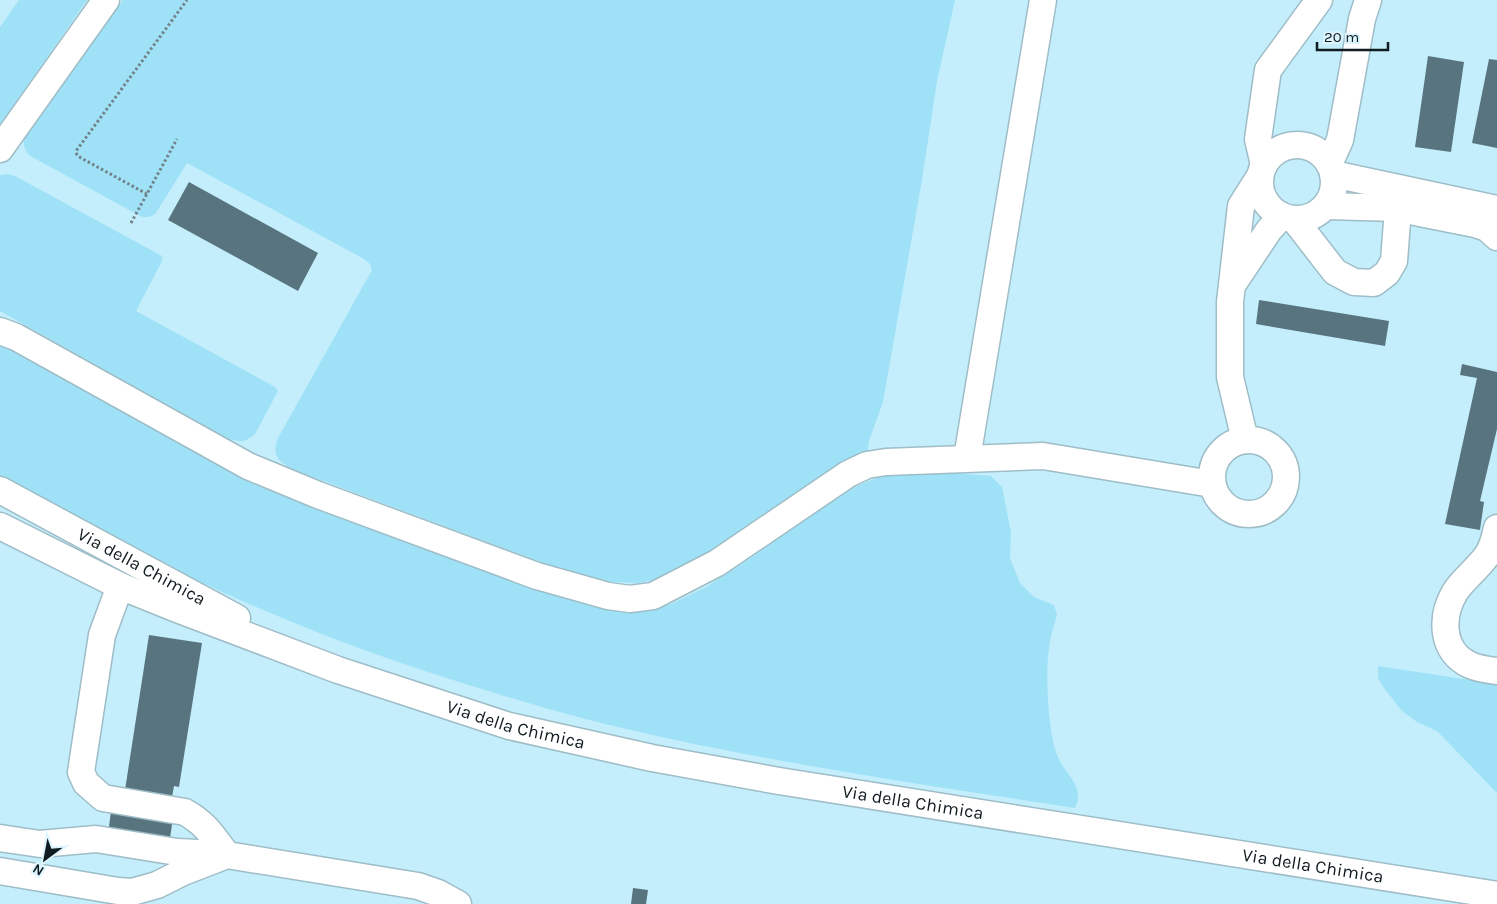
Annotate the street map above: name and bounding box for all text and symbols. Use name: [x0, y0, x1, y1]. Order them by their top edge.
scale bar: [1317, 20, 1388, 52]
text: 20 m: [1324, 28, 1359, 46]
street label: Via della Chimica: [74, 523, 210, 610]
street label: Via della Chimica: [444, 695, 587, 754]
street label: Via della Chimica: [841, 780, 985, 824]
north arrow: [20, 834, 70, 884]
street label: Via della Chimica: [1241, 844, 1385, 888]
text: N: [30, 860, 47, 879]

